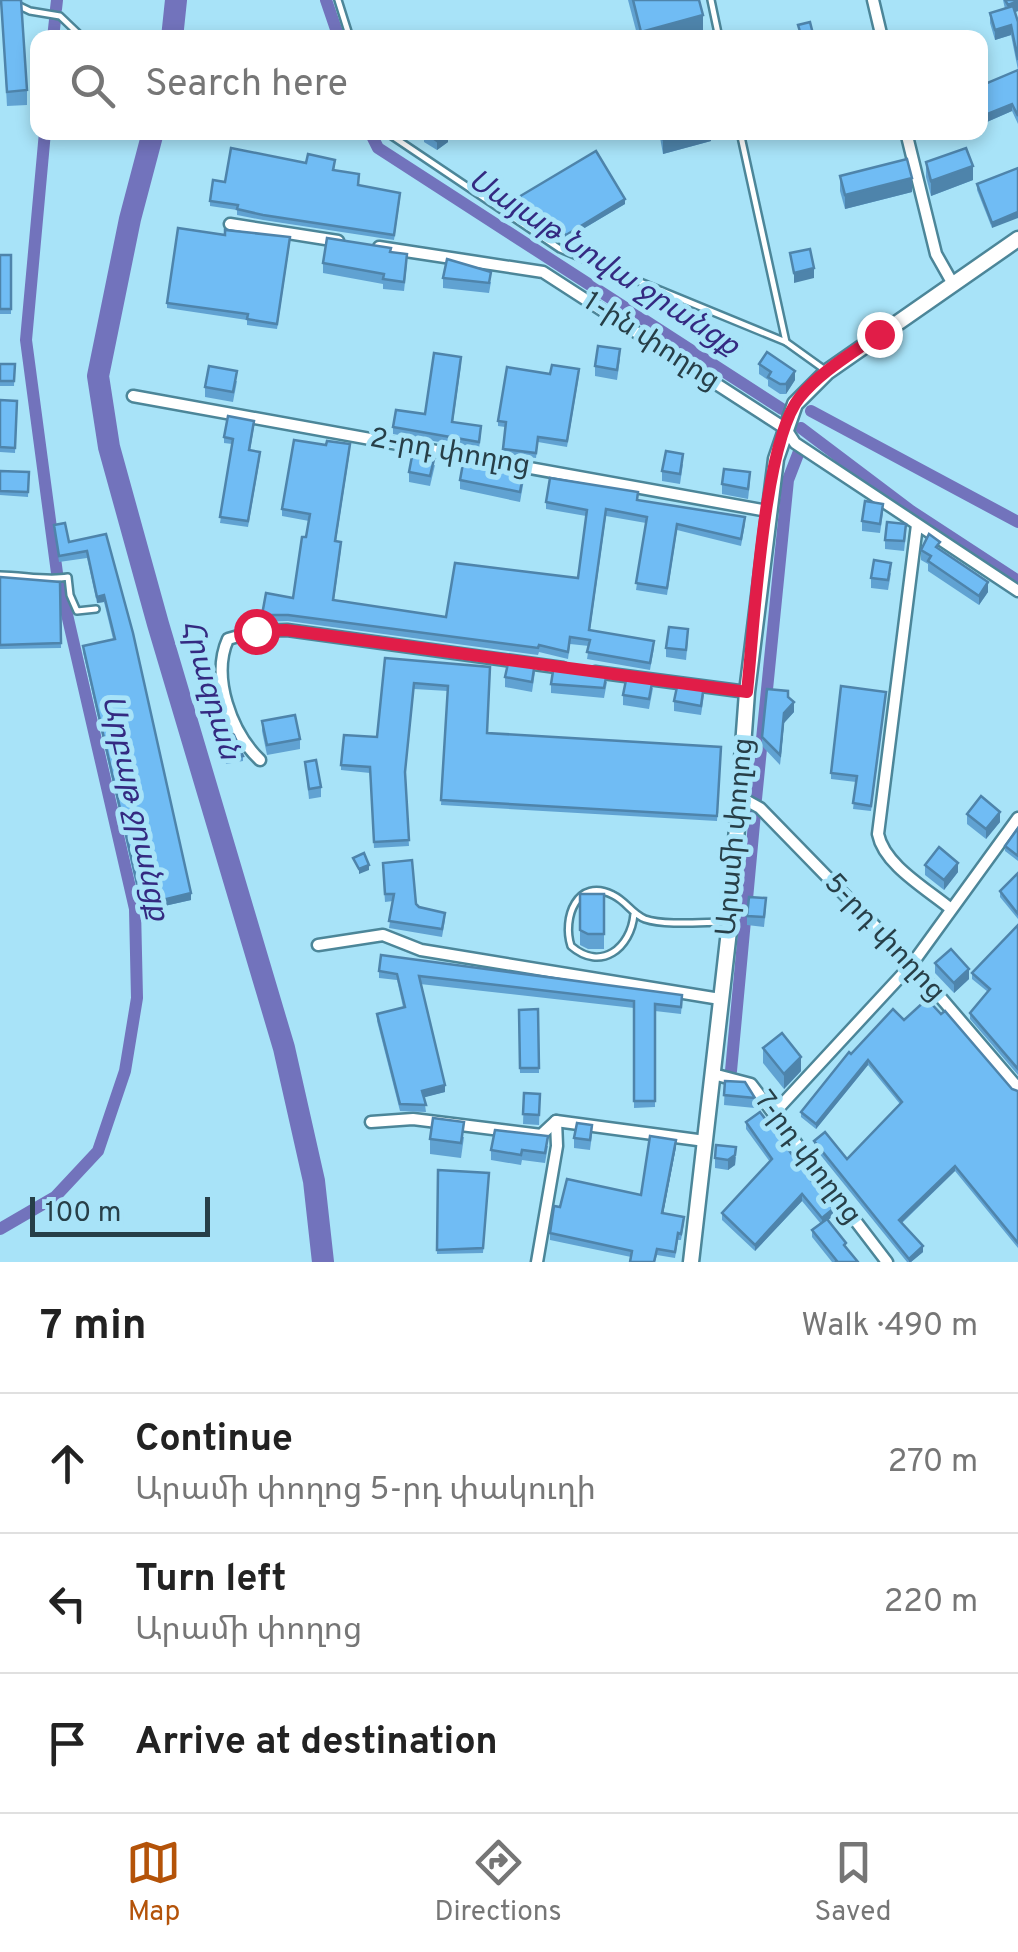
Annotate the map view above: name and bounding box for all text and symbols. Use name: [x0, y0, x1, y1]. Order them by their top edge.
search box: [30, 30, 988, 140]
icon: search: [65, 58, 120, 113]
text: Search here: [145, 61, 348, 110]
water label: Սայաթ Նովա ջրանցք: [461, 162, 746, 366]
street label: 1-ին փողոց: [576, 285, 726, 399]
route end: [857, 312, 903, 358]
street label: 2-րդ փողոց: [367, 421, 533, 485]
route start: [234, 609, 280, 655]
water label: Հրազդան: [171, 616, 247, 766]
water label: Արբաթ ջրանցք: [92, 692, 176, 925]
street label: Արամի փողոց: [709, 736, 763, 938]
street label: 5-րդ փողոց: [816, 866, 952, 1010]
street label: 7-րդ փողոց: [745, 1084, 869, 1232]
scale bar: [30, 1192, 210, 1236]
text: 100 m: [45, 1196, 121, 1232]
text: 7 min: [40, 1301, 147, 1354]
text: Walk · 490 m: [801, 1307, 978, 1347]
text: Continue: [135, 1416, 293, 1465]
icon: ahead: [40, 1436, 95, 1491]
text: 270 m: [888, 1443, 978, 1483]
text: Արամի փողոց 5-րդ փակուղի: [135, 1471, 596, 1511]
text: Turn left: [135, 1556, 287, 1605]
icon: left: [40, 1576, 95, 1631]
text: 220 m: [884, 1583, 978, 1623]
text: Արամի փողոց: [135, 1611, 362, 1651]
icon: arrive: [40, 1716, 95, 1771]
text: Arrive at destination: [135, 1719, 498, 1768]
tab: Map: [126, 1835, 181, 1931]
tab: Directions: [434, 1835, 562, 1931]
tab: Saved: [815, 1835, 892, 1931]

